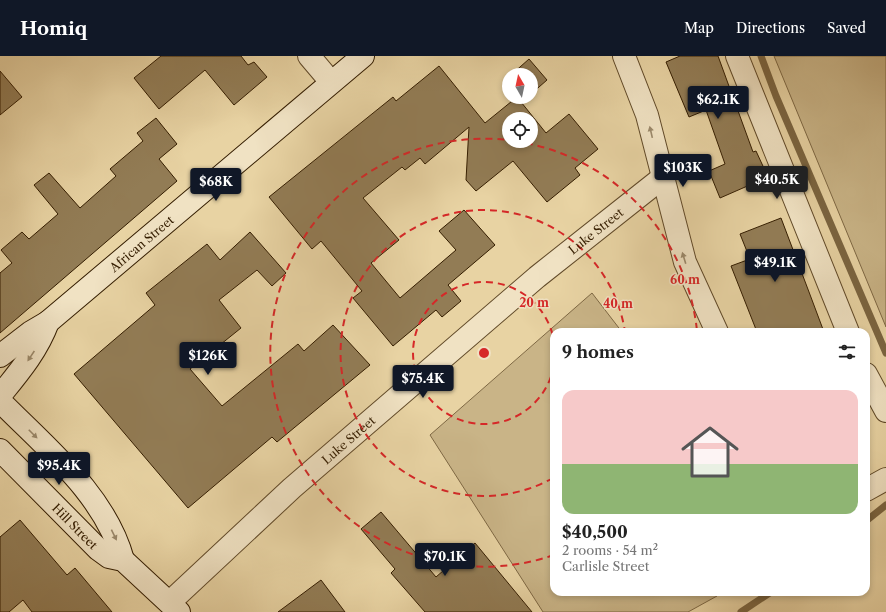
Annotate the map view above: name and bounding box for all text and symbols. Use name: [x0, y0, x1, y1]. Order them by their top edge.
text: Homiq: [20, 17, 87, 40]
text: Map: [684, 19, 714, 37]
text: Directions: [736, 19, 805, 37]
text: Saved: [827, 19, 866, 37]
north arrow: [502, 68, 538, 104]
map controls: [502, 68, 538, 148]
pin: $62.1K: [685, 86, 751, 120]
text: $62.1K: [697, 91, 739, 107]
button: locate: [502, 112, 538, 148]
one-way arrow: [648, 126, 654, 138]
pin: $103K: [655, 154, 711, 188]
text: $103K: [663, 159, 703, 175]
pin: $40.5K: [744, 166, 810, 200]
pin: $68K: [192, 168, 240, 202]
text: $40.5K: [755, 171, 799, 187]
text: $68K: [199, 173, 233, 189]
street label: Luke Street: [565, 204, 627, 257]
street label: African Street: [105, 211, 177, 275]
pin: $49.1K: [742, 249, 808, 283]
one-way arrow: [681, 252, 687, 264]
text: $49.1K: [754, 254, 796, 270]
text: 60 m: [670, 272, 700, 287]
text: 20 m: [519, 295, 549, 310]
text: 40 m: [603, 296, 633, 311]
icon: filters: [836, 341, 858, 363]
pin: $126K: [180, 342, 236, 376]
text: 9 homes: [562, 342, 634, 362]
centre of rings: [477, 346, 491, 360]
text: $126K: [189, 347, 227, 363]
one-way arrow: [27, 351, 35, 362]
pin: $75.4K: [390, 365, 456, 399]
text: $75.4K: [402, 370, 444, 386]
street label: Luke Street: [318, 412, 378, 467]
icon: home: [674, 416, 746, 488]
one-way arrow: [28, 429, 38, 439]
pin: $95.4K: [26, 452, 92, 486]
text: $95.4K: [37, 457, 81, 473]
street label: Hill Street: [49, 500, 102, 553]
text: $40,500: [562, 522, 628, 542]
one-way arrow: [111, 530, 117, 541]
text: 2 rooms · 54 m²: [562, 542, 658, 558]
pin: $70.1K: [412, 543, 478, 577]
text: $70.1K: [424, 548, 466, 564]
text: Carlisle Street: [562, 558, 649, 574]

